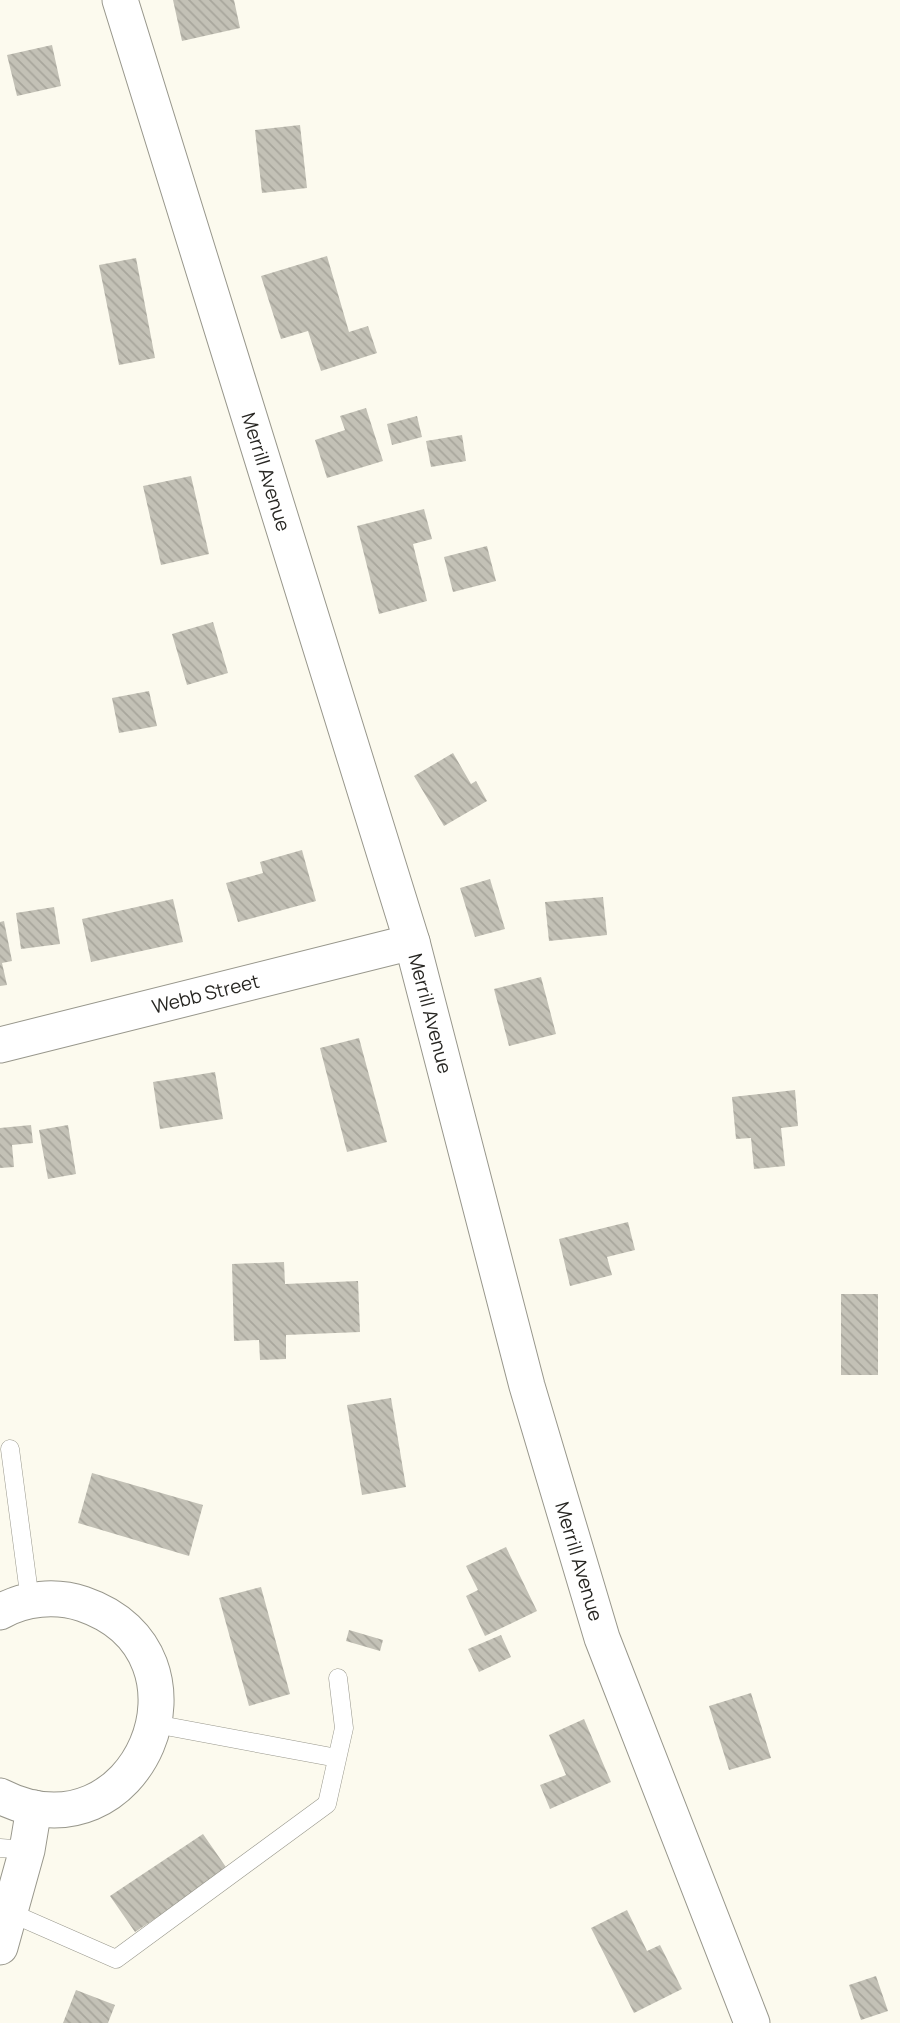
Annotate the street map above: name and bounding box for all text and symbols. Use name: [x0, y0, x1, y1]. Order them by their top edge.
street label: Merrill Avenue: [236, 409, 297, 534]
street label: Merrill Avenue: [402, 951, 459, 1076]
street label: Webb Street: [149, 968, 262, 1020]
street label: Merrill Avenue: [549, 1499, 609, 1624]

